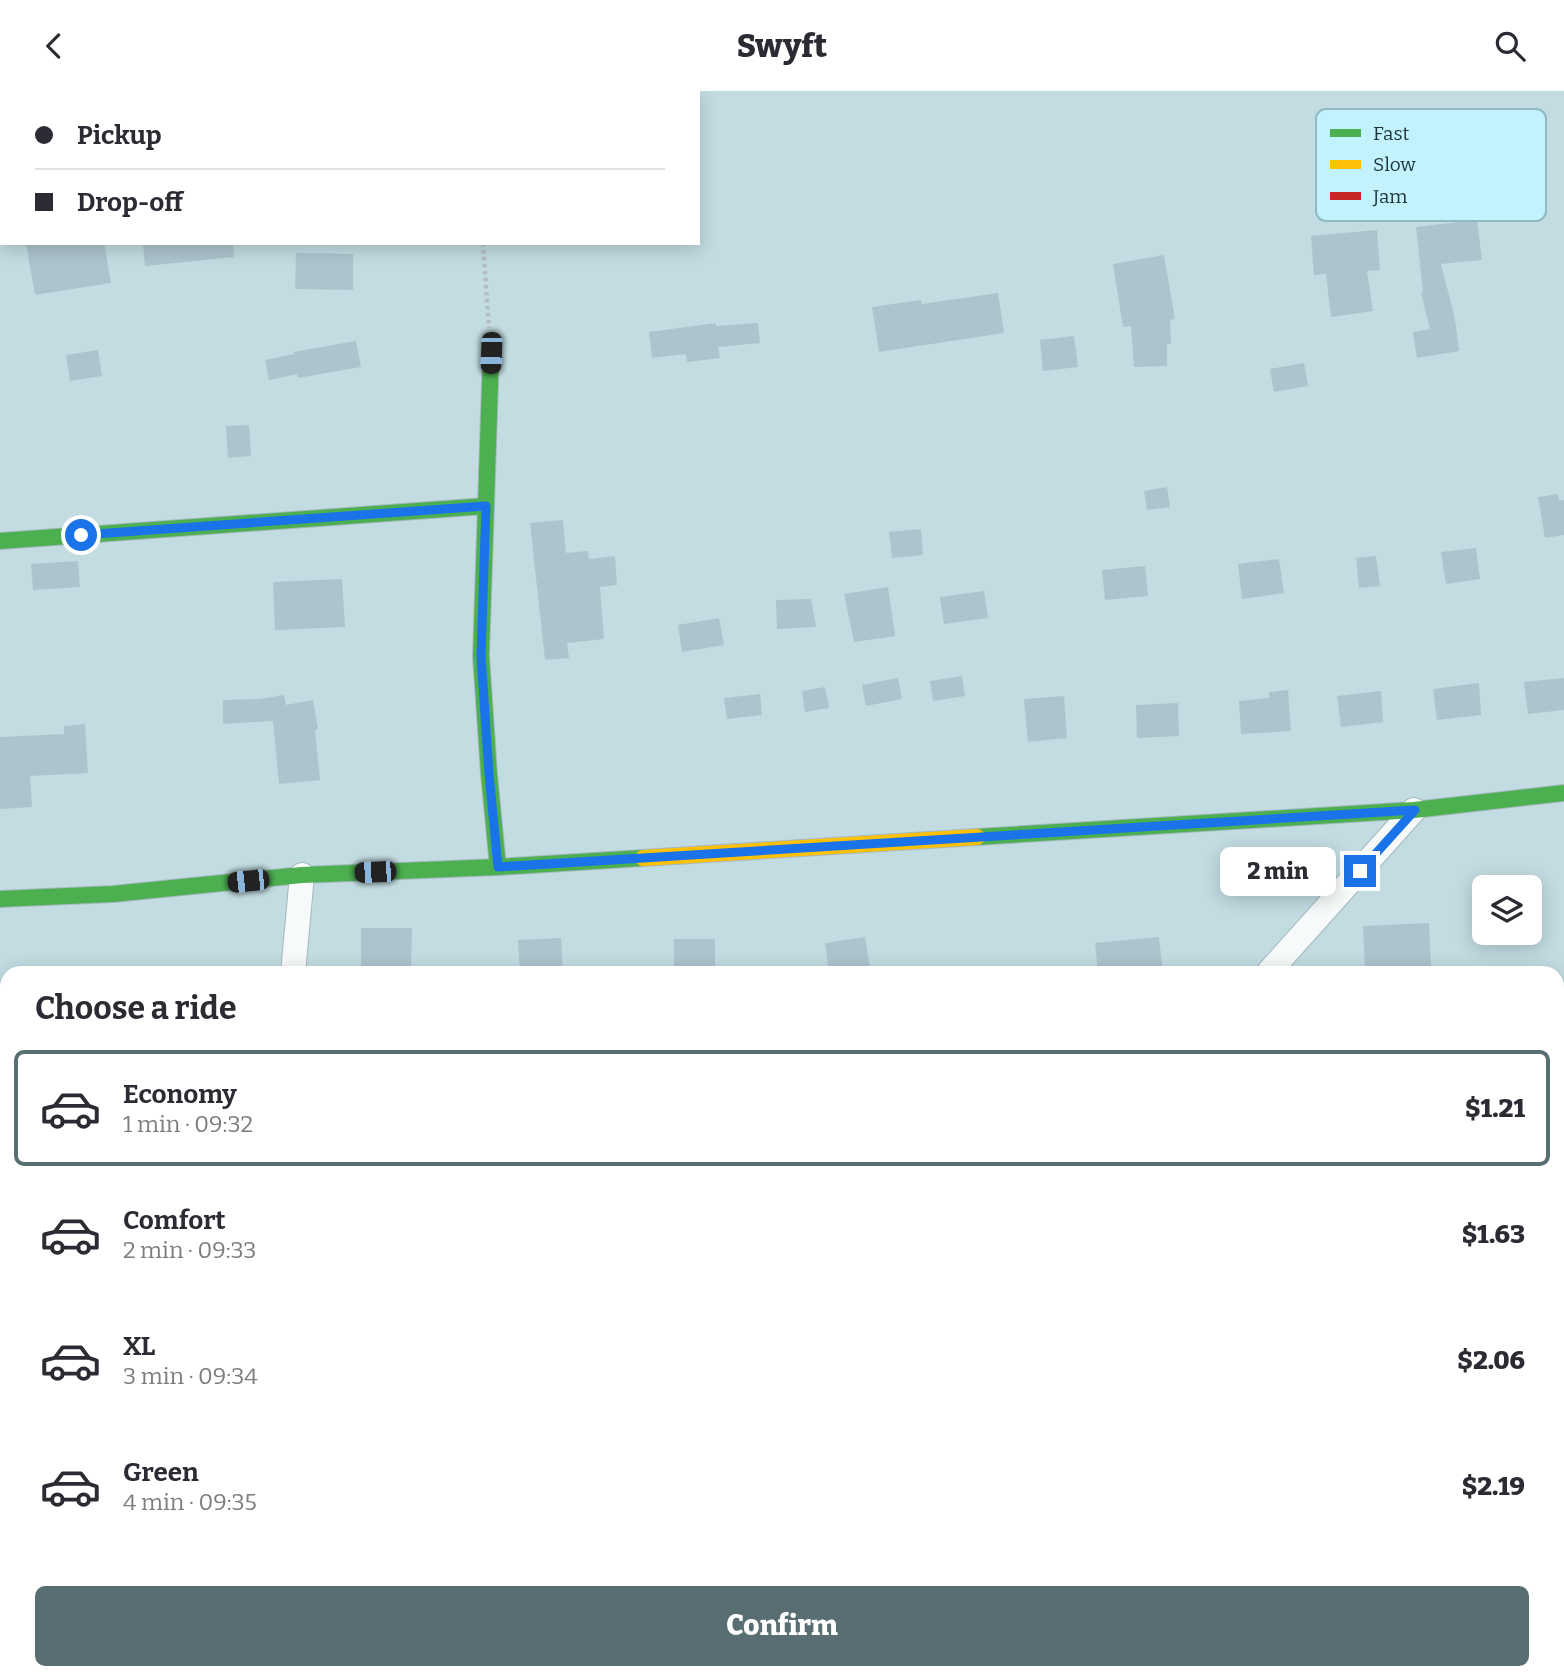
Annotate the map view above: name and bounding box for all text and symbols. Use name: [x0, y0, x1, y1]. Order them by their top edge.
icon: back: [35, 27, 73, 65]
text: Swyft: [737, 27, 827, 65]
icon: search: [1491, 27, 1529, 65]
legend: [1316, 109, 1546, 221]
text: Pickup: [77, 120, 162, 151]
text: Fast: [1373, 122, 1410, 145]
text: Slow: [1373, 153, 1416, 176]
text: Jam: [1372, 185, 1407, 208]
text: Drop-off: [77, 187, 183, 218]
car: [480, 332, 503, 374]
route start: [65, 519, 97, 551]
callout: 2 min: [1220, 847, 1336, 895]
route end: [1344, 855, 1376, 887]
text: 2 min: [1247, 857, 1309, 885]
car: [354, 861, 397, 883]
car: [227, 868, 270, 894]
map controls: [1472, 875, 1542, 945]
button: layers: [1472, 875, 1542, 945]
text: Choose a ride: [35, 989, 236, 1027]
icon: car: [39, 1077, 102, 1140]
text: Economy: [123, 1079, 237, 1110]
text: $1.21: [1465, 1093, 1525, 1124]
text: 1 min · 09:32: [123, 1110, 253, 1138]
icon: car: [39, 1203, 102, 1266]
text: Comfort: [123, 1205, 226, 1236]
text: $1.63: [1462, 1219, 1525, 1250]
text: 2 min · 09:33: [123, 1236, 256, 1264]
icon: car: [39, 1329, 102, 1392]
text: XL: [123, 1331, 155, 1362]
text: $2.06: [1457, 1345, 1525, 1376]
text: 3 min · 09:34: [123, 1362, 258, 1390]
icon: car: [39, 1455, 102, 1518]
text: Green: [123, 1457, 199, 1488]
text: $2.19: [1462, 1471, 1525, 1502]
text: 4 min · 09:35: [123, 1488, 257, 1516]
button: Confirm: [35, 1586, 1529, 1666]

